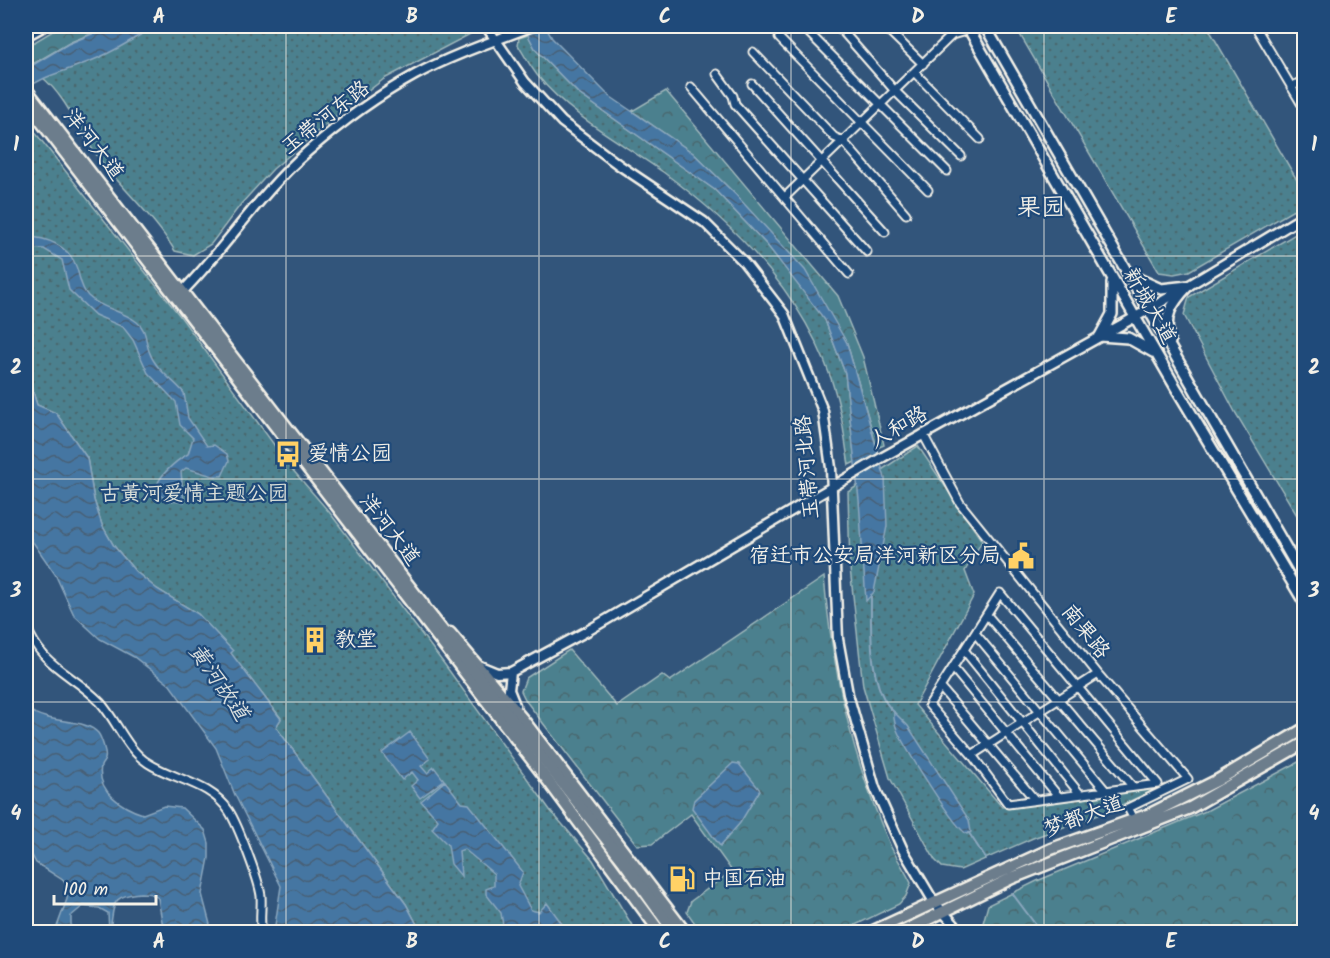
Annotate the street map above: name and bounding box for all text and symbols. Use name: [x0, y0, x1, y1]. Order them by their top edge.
text: A: [153, 2, 165, 34]
text: B: [406, 2, 418, 34]
text: C: [659, 2, 671, 34]
text: D: [911, 2, 925, 34]
text: E: [1165, 2, 1177, 34]
street label: 玉带河东路: [274, 73, 378, 163]
street label: 洋河大道: [54, 102, 132, 188]
text: 1: [13, 130, 19, 162]
text: 1: [1311, 130, 1317, 162]
district label: 果园: [1017, 189, 1065, 228]
street label: 新城大道: [1114, 261, 1184, 351]
text: 2: [10, 353, 22, 385]
text: 2: [1308, 353, 1320, 385]
street label: 人和路: [863, 398, 935, 458]
street label: 玉带河北路: [787, 413, 829, 521]
place label: 爱情公园: [308, 438, 392, 471]
bus stop icon: 爱情公园: [273, 439, 303, 469]
park label: 古黄河爱情主题公园: [100, 478, 289, 511]
street label: 洋河大道: [350, 487, 428, 573]
place label: 宿迁市公安局洋河新区分局: [749, 540, 1001, 573]
public building icon: 宿迁市公安局洋河新区分局: [1006, 541, 1036, 571]
text: 3: [10, 576, 22, 608]
text: 3: [1308, 576, 1320, 608]
street label: 南果路: [1052, 597, 1118, 667]
place label: 教堂: [335, 624, 377, 657]
building icon: 教堂: [300, 625, 330, 655]
water label: 黄河故道: [178, 637, 259, 731]
street label: 梦都大道: [1039, 787, 1129, 847]
text: 4: [11, 799, 22, 831]
text: 4: [1309, 799, 1320, 831]
place label: 中国石油: [702, 863, 786, 896]
fuel station icon: 中国石油: [667, 864, 697, 894]
scale bar: [54, 868, 156, 906]
text: 100 m: [63, 876, 108, 905]
text: A: [153, 927, 165, 958]
text: B: [406, 927, 418, 958]
text: C: [659, 927, 671, 958]
text: D: [911, 927, 925, 958]
text: E: [1165, 927, 1177, 958]

